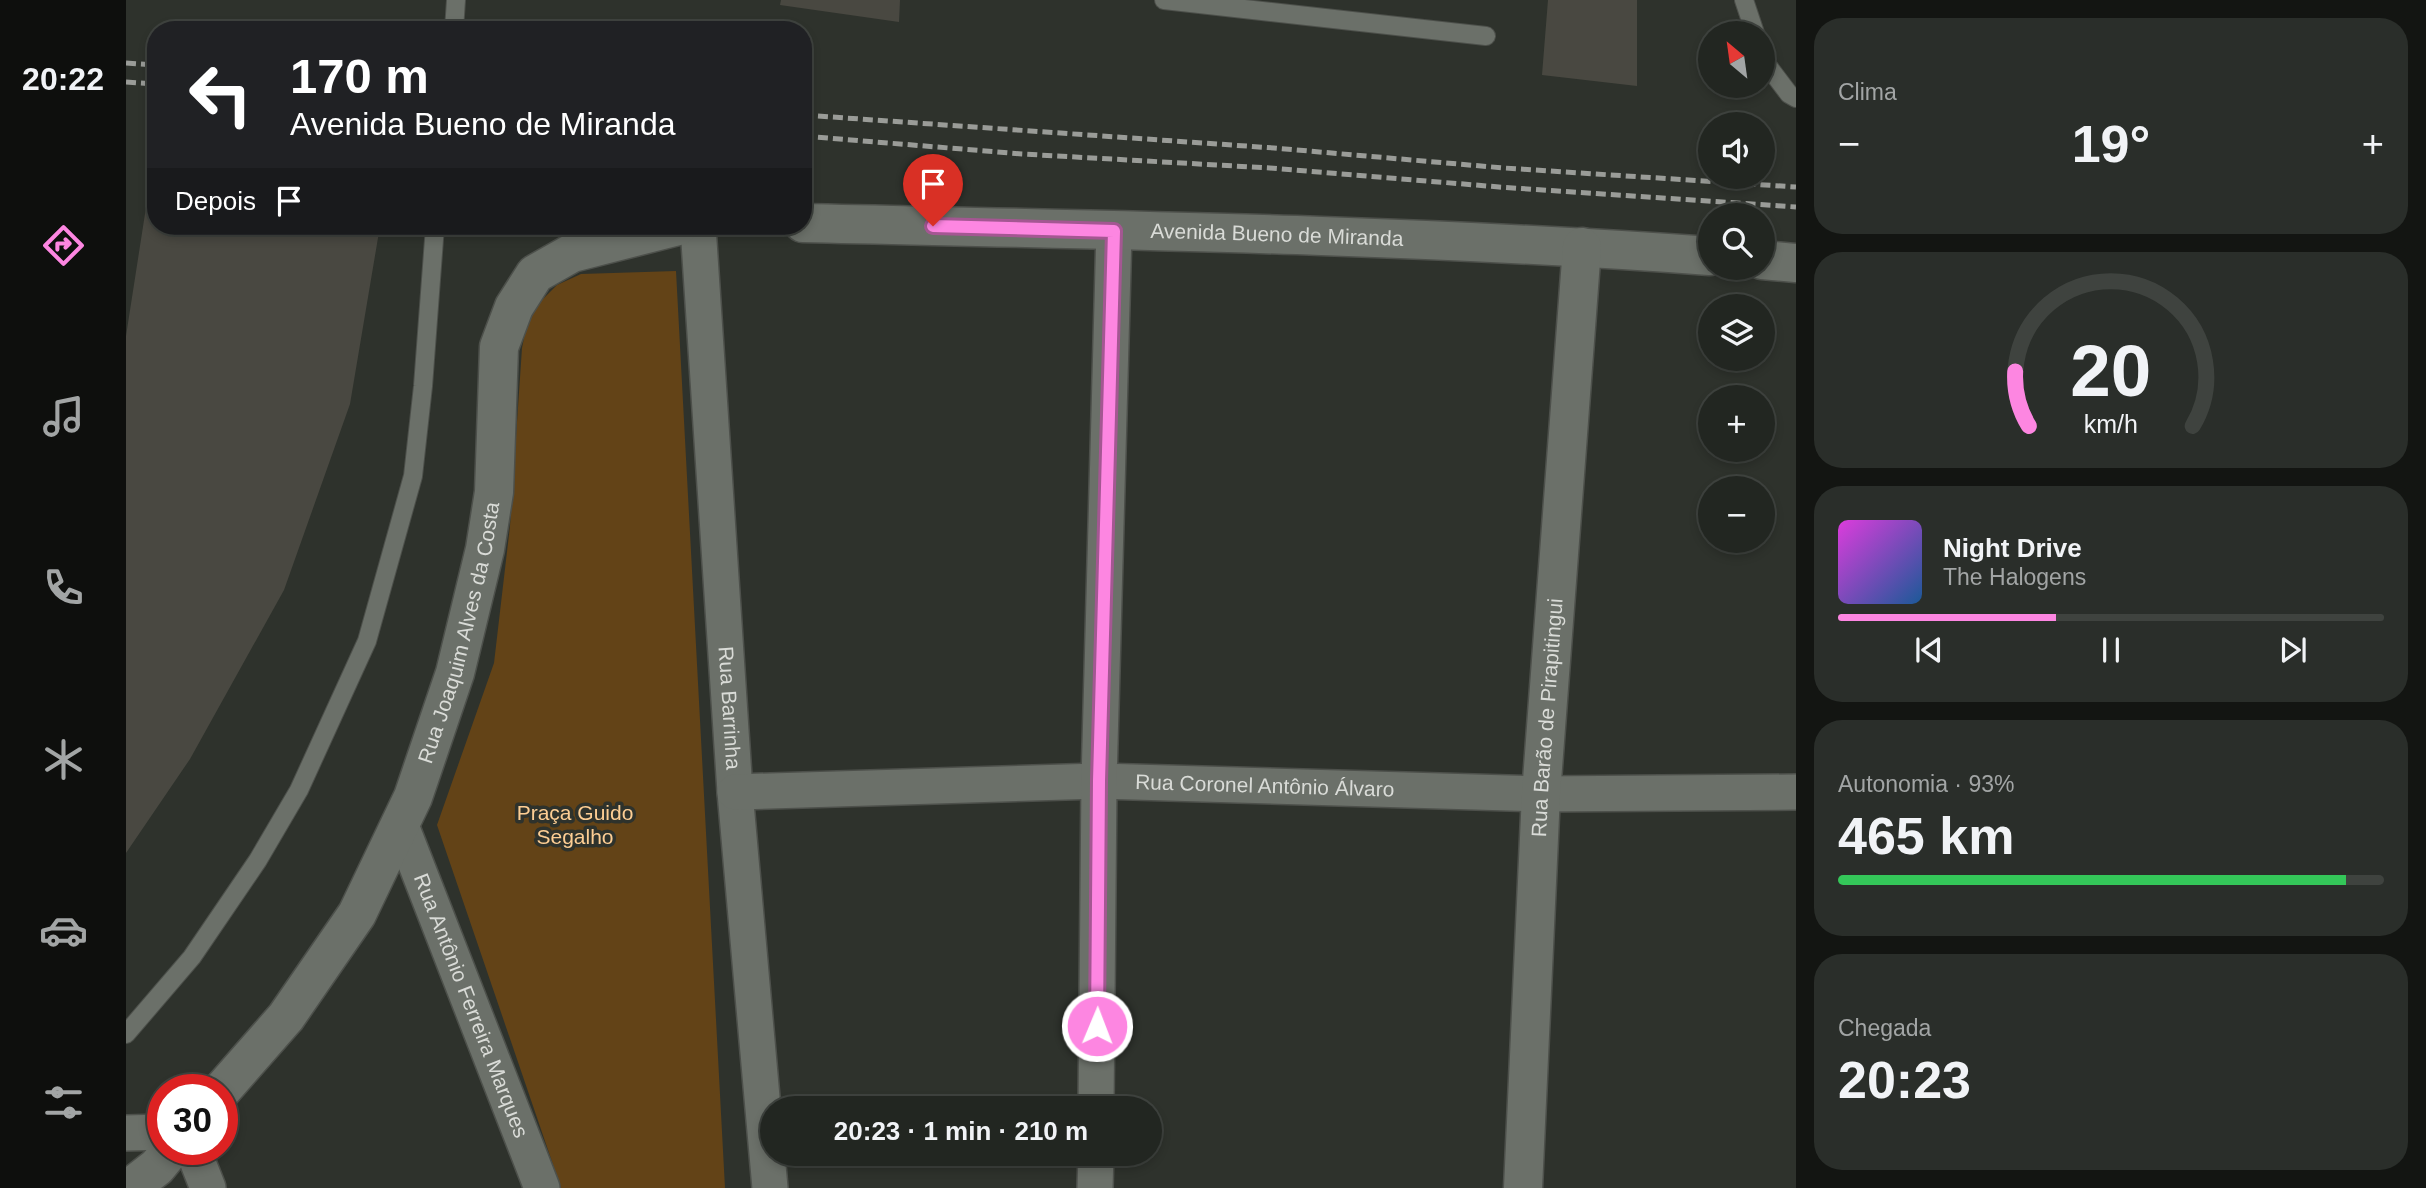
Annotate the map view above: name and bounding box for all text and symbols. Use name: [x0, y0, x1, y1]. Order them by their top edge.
north arrow: [1698, 21, 1774, 98]
map controls: [1698, 21, 1775, 553]
icon: left: [175, 49, 266, 140]
text: 170 m: [290, 49, 429, 103]
text: 20:22: [22, 61, 104, 97]
text: Clima: [1838, 79, 1897, 105]
text: Avenida Bueno de Miranda: [290, 106, 675, 142]
button: sound: [1698, 112, 1775, 189]
text: 19°: [2072, 115, 2150, 173]
text: −: [1838, 123, 1860, 165]
text: +: [2362, 123, 2384, 165]
pin: [903, 154, 963, 226]
icon: arrive: [914, 165, 952, 203]
icon: arrive: [270, 182, 308, 220]
text: Depois: [175, 186, 256, 216]
button: search: [1698, 203, 1775, 280]
street label: Avenida Bueno de Miranda: [1150, 219, 1404, 250]
icon: directions: [39, 221, 88, 270]
button: layers: [1698, 294, 1775, 371]
text: 20: [2071, 330, 2151, 411]
button: +: [1698, 385, 1775, 462]
icon: music: [39, 392, 88, 441]
text: km/h: [2084, 410, 2138, 438]
button: −: [1698, 476, 1775, 553]
street label: Rua Joaquim Alves da Costa: [413, 500, 503, 766]
text: Night Drive: [1943, 533, 2082, 563]
icon: phone: [39, 563, 88, 612]
text: The Halogens: [1943, 564, 2086, 590]
street label: Rua Barão de Pirapitingui: [1527, 597, 1567, 838]
icon: previous: [1910, 631, 1948, 669]
icon: pause: [2092, 631, 2130, 669]
icon: next: [2274, 631, 2312, 669]
street label: Rua Barrinha: [714, 645, 746, 771]
icon: climate: [39, 735, 88, 784]
street label: Rua Coronel Antônio Álvaro: [1135, 770, 1395, 801]
text: Autonomia · 93%: [1838, 771, 2014, 797]
park label: Praça Guido Segalho: [517, 801, 633, 848]
text: 465 km: [1838, 807, 2014, 865]
street label: Rua Antônio Ferreira Marques: [410, 870, 533, 1141]
icon: car: [39, 906, 88, 955]
position arrow: [1060, 989, 1134, 1063]
text: Chegada: [1838, 1015, 1931, 1041]
text: 20:23: [1838, 1051, 1971, 1109]
speed limit sign: 30: [147, 1074, 238, 1165]
icon: filters: [39, 1078, 88, 1127]
text: 20:23 · 1 min · 210 m: [834, 1116, 1088, 1146]

